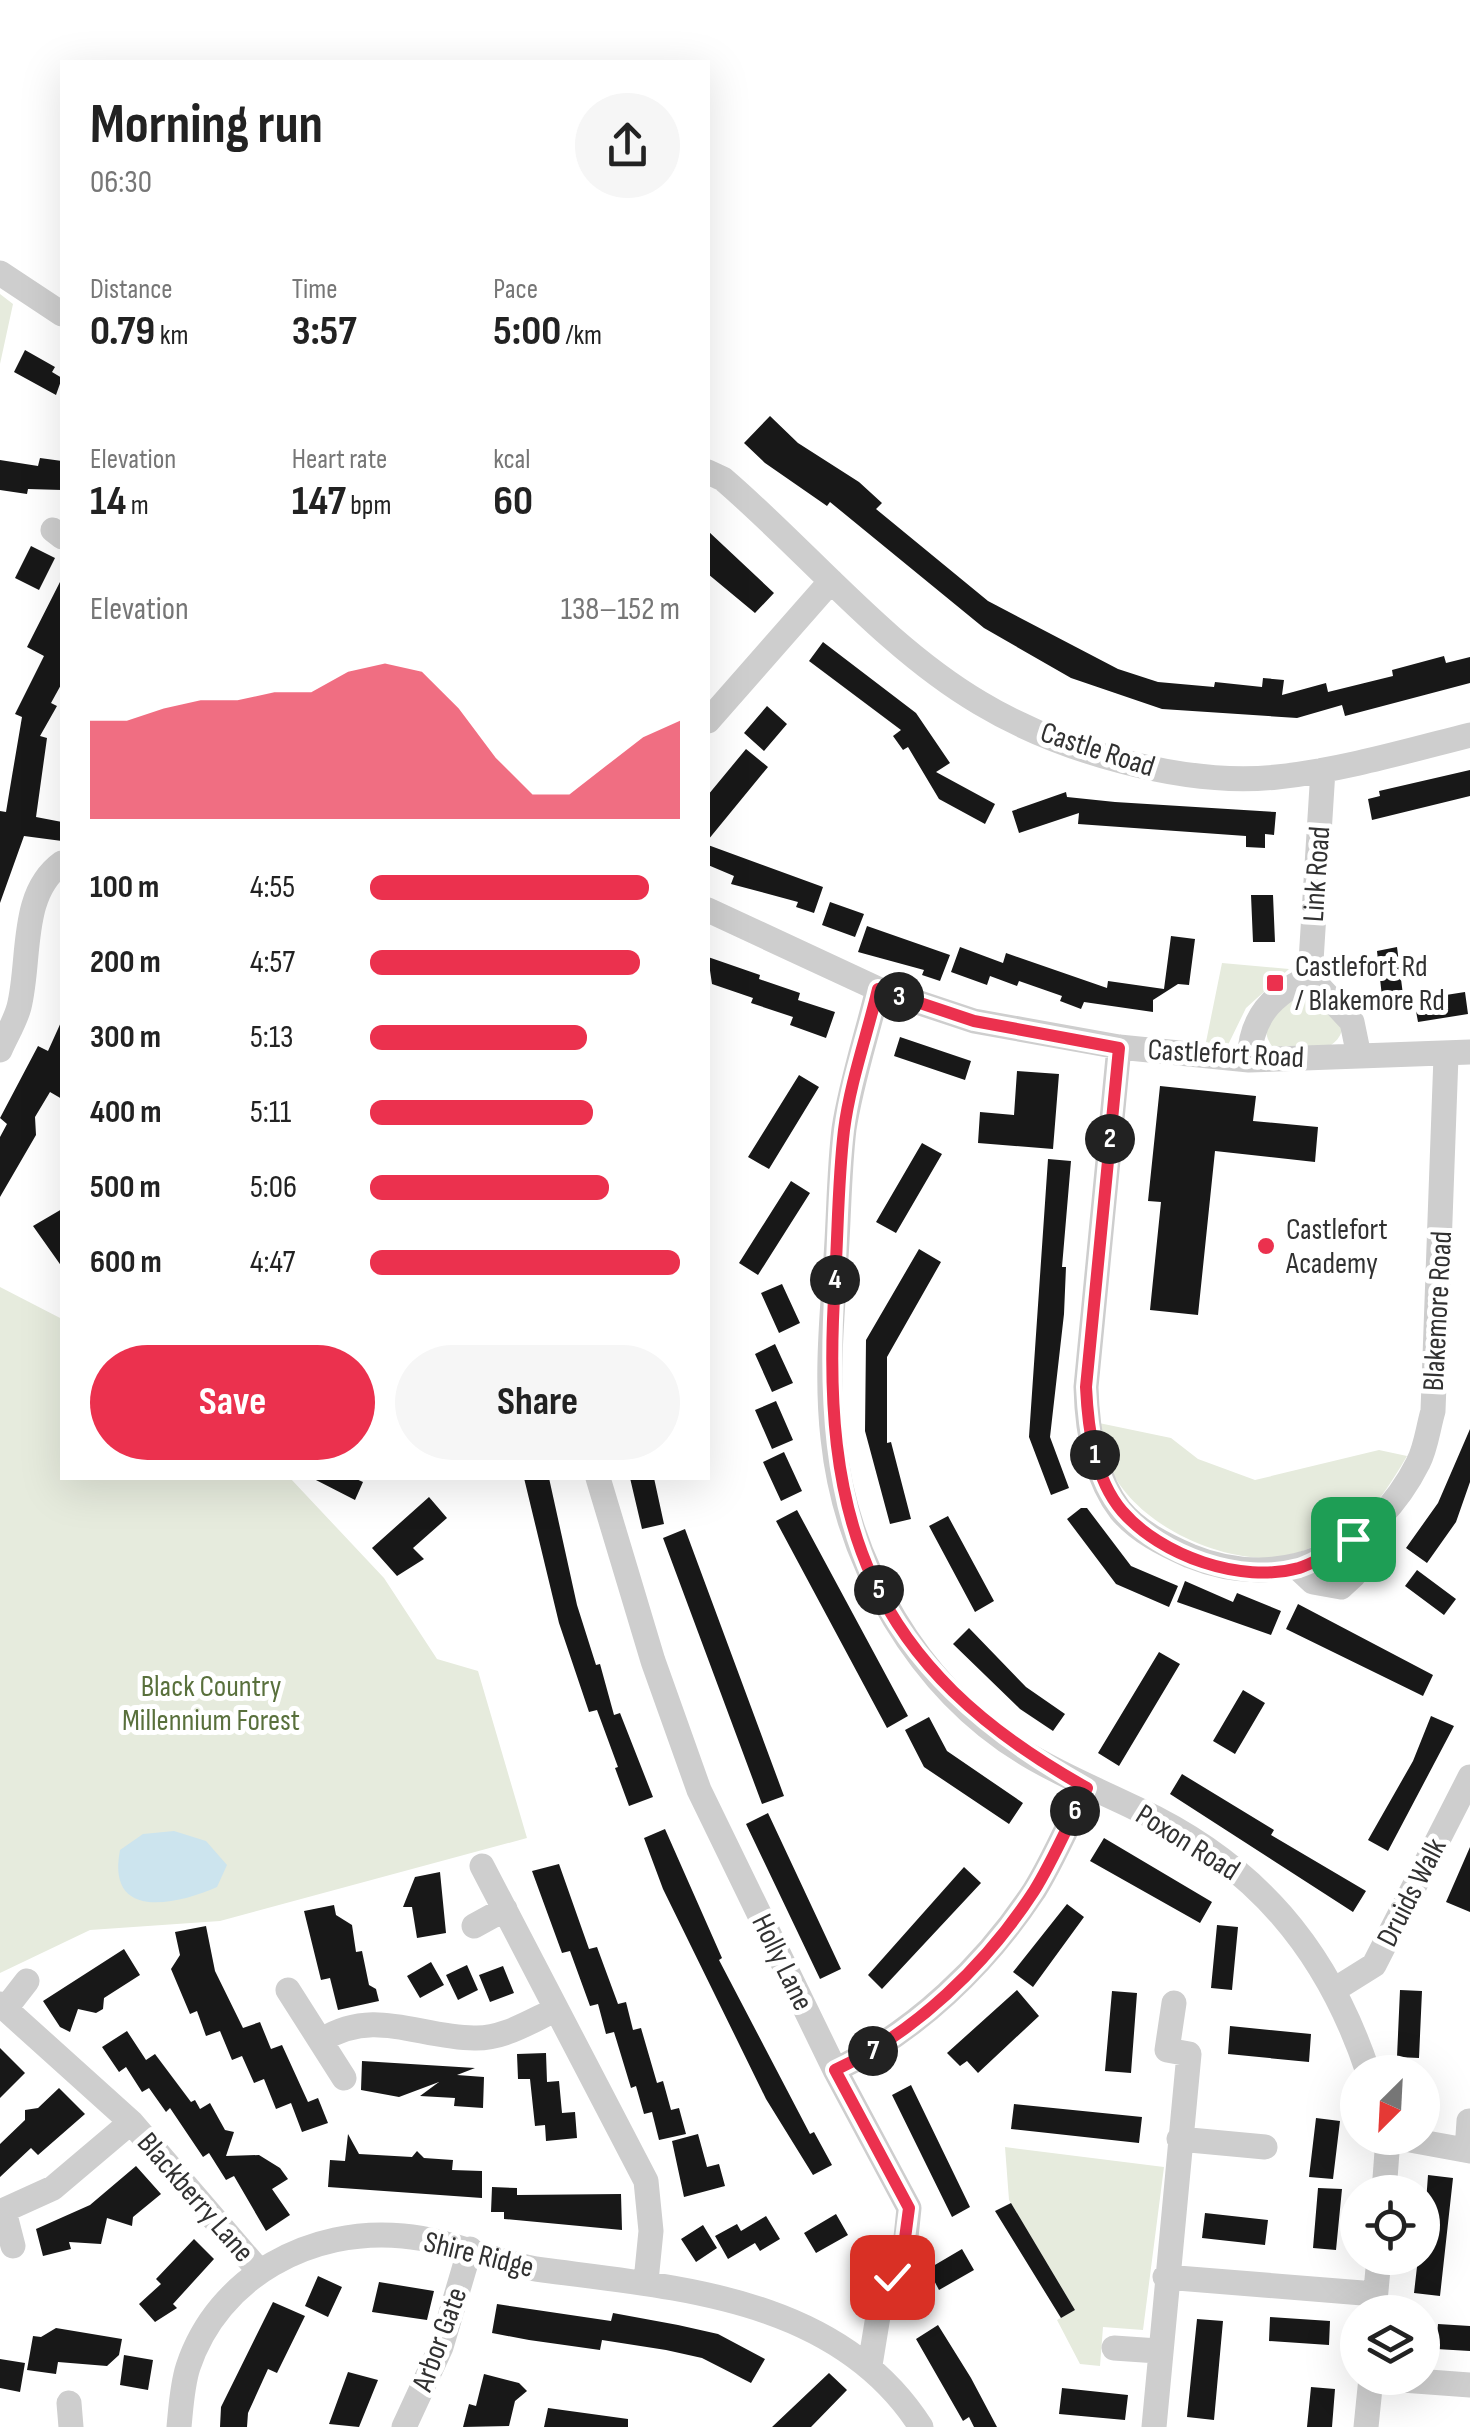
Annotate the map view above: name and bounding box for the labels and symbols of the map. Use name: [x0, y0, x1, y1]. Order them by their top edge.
street label: Castle Road: [1036, 715, 1159, 785]
street label: Link Road: [1296, 825, 1338, 923]
place label: Castlefort Rd / Blakemore Rd: [1295, 949, 1445, 1019]
pin: 3: [874, 972, 924, 1022]
marker: Castlefort Rd / Blakemore Rd: [1264, 972, 1286, 994]
street label: Castlefort Road: [1147, 1032, 1305, 1076]
pin: 2: [1085, 1114, 1135, 1164]
place label: Castlefort Academy: [1285, 1212, 1388, 1282]
street label: Blakemore Road: [1416, 1230, 1460, 1392]
marker: Castlefort Academy: [1255, 1235, 1277, 1257]
pin: 4: [810, 1255, 860, 1305]
pin: 1: [1070, 1430, 1120, 1480]
pin: [1311, 1497, 1396, 1582]
pin: 5: [854, 1565, 904, 1615]
park label: Black Country Millennium Forest: [122, 1669, 300, 1739]
pin: 6: [1050, 1786, 1100, 1836]
street label: Poxon Road: [1129, 1797, 1246, 1889]
street label: Druids Walk: [1369, 1832, 1455, 1953]
street label: Holly Lane: [743, 1908, 821, 2017]
pin: 7: [848, 2026, 898, 2076]
north arrow: [1340, 2055, 1440, 2155]
street label: Blackberry Lane: [129, 2126, 261, 2270]
street label: Shire Ridge: [420, 2224, 537, 2286]
pin: [850, 2235, 935, 2320]
street label: Arbor Gate: [404, 2283, 475, 2397]

